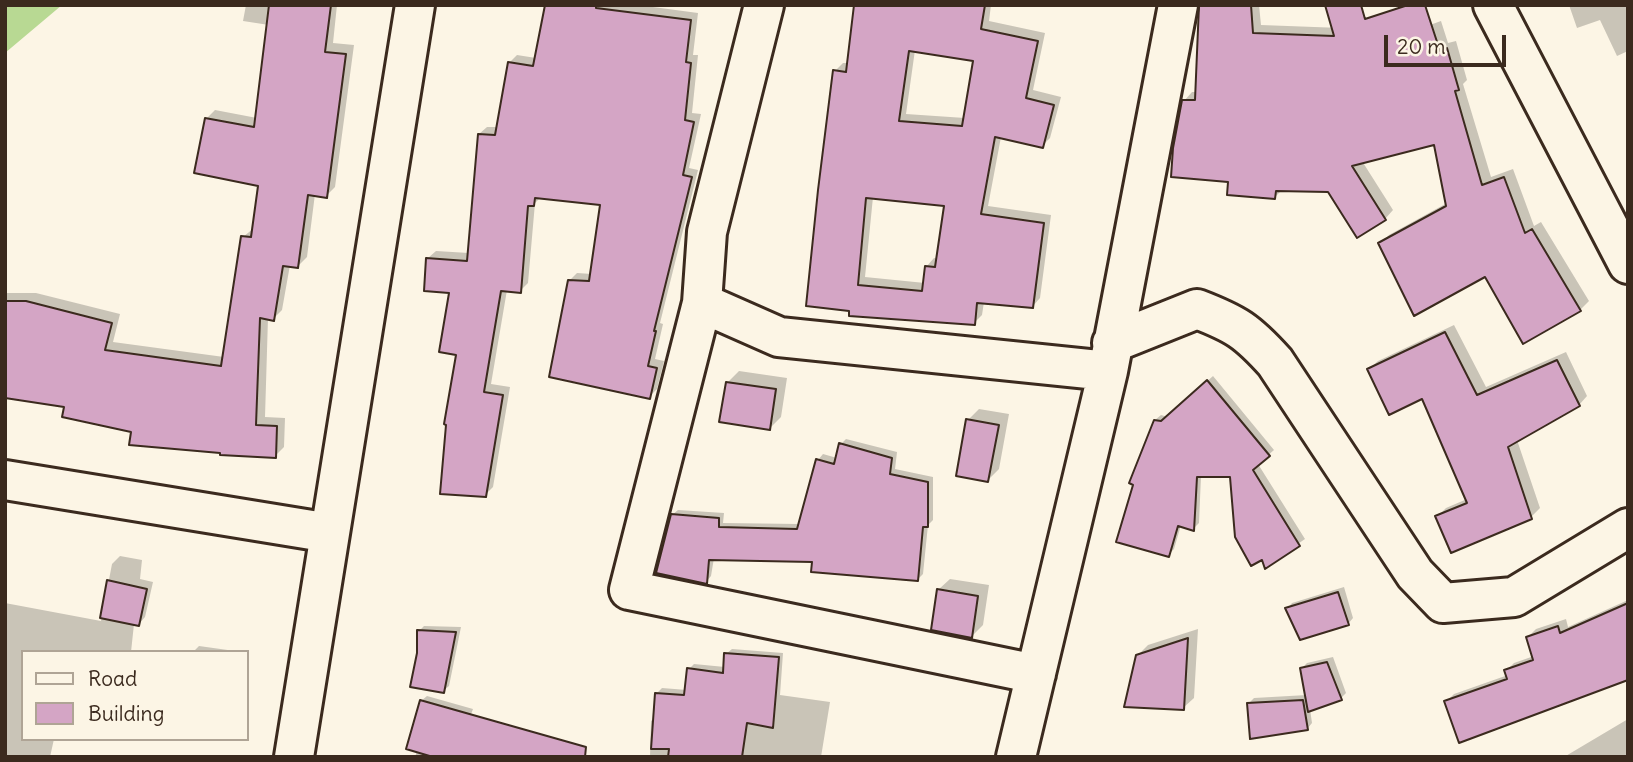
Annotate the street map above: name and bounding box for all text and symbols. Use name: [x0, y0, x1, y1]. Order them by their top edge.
scale bar: [1388, 21, 1510, 65]
text: 20 m: [1397, 33, 1446, 60]
legend: [21, 650, 248, 741]
text: Road: [88, 665, 137, 692]
text: Building: [88, 700, 164, 727]

